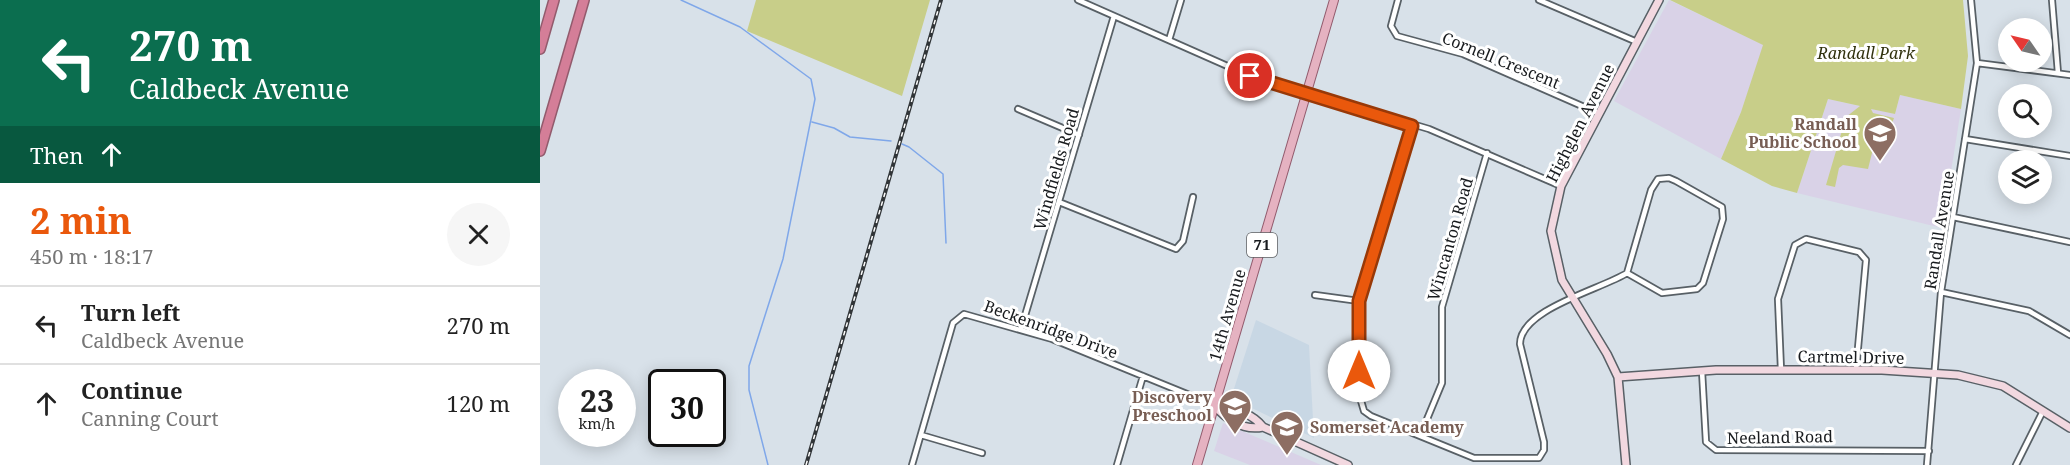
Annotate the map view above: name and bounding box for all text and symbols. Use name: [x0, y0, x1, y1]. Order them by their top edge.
text: 270 m: [129, 16, 253, 73]
north arrow: [1998, 18, 2052, 72]
map controls: [1998, 18, 2052, 204]
icon: left: [30, 24, 108, 102]
street label: Cornell Crescent: [1439, 26, 1563, 94]
park label: Randall Park: [1816, 42, 1916, 64]
pin: [1224, 50, 1275, 101]
icon: arrive: [1233, 59, 1266, 92]
street label: Highglen Avenue: [1541, 60, 1619, 186]
text: Caldbeck Avenue: [129, 70, 349, 107]
button: search: [1998, 84, 2052, 138]
street label: Windfields Road: [1028, 105, 1084, 233]
place label: Randall Public School: [1748, 113, 1857, 153]
school or university icon: Randall Public School: [1862, 115, 1898, 162]
icon: ahead: [95, 138, 128, 171]
text: Then: [30, 140, 83, 170]
button: layers: [1998, 150, 2052, 204]
street label: Randall Avenue: [1919, 169, 1959, 291]
street label: Wincanton Road: [1422, 175, 1478, 303]
text: 2 min: [30, 196, 132, 245]
button: close: [447, 203, 510, 266]
road number: 71: [1247, 233, 1277, 257]
text: 450 m · 18:17: [30, 243, 153, 270]
street label: 14th Avenue: [1203, 266, 1251, 364]
street label: Beckenridge Drive: [981, 295, 1121, 363]
text: Turn left: [81, 297, 180, 327]
icon: left: [30, 309, 63, 342]
text: 270 m: [447, 310, 510, 340]
text: Caldbeck Avenue: [81, 327, 244, 354]
position arrow: [1327, 339, 1391, 403]
street label: Cartmel Drive: [1797, 345, 1905, 369]
speed limit sign: 30: [648, 369, 726, 447]
text: Continue: [81, 375, 183, 405]
text: 23: [580, 380, 614, 421]
place label: Discovery Preschool: [1132, 386, 1213, 426]
icon: ahead: [30, 387, 63, 420]
text: 120 m: [447, 388, 510, 418]
school or university icon: Discovery Preschool: [1217, 388, 1253, 435]
text: Canning Court: [81, 405, 219, 432]
school or university icon: Somerset Academy: [1269, 409, 1305, 456]
text: km/h: [579, 413, 615, 433]
place label: Somerset Academy: [1310, 416, 1465, 438]
street label: Neeland Road: [1727, 425, 1833, 449]

